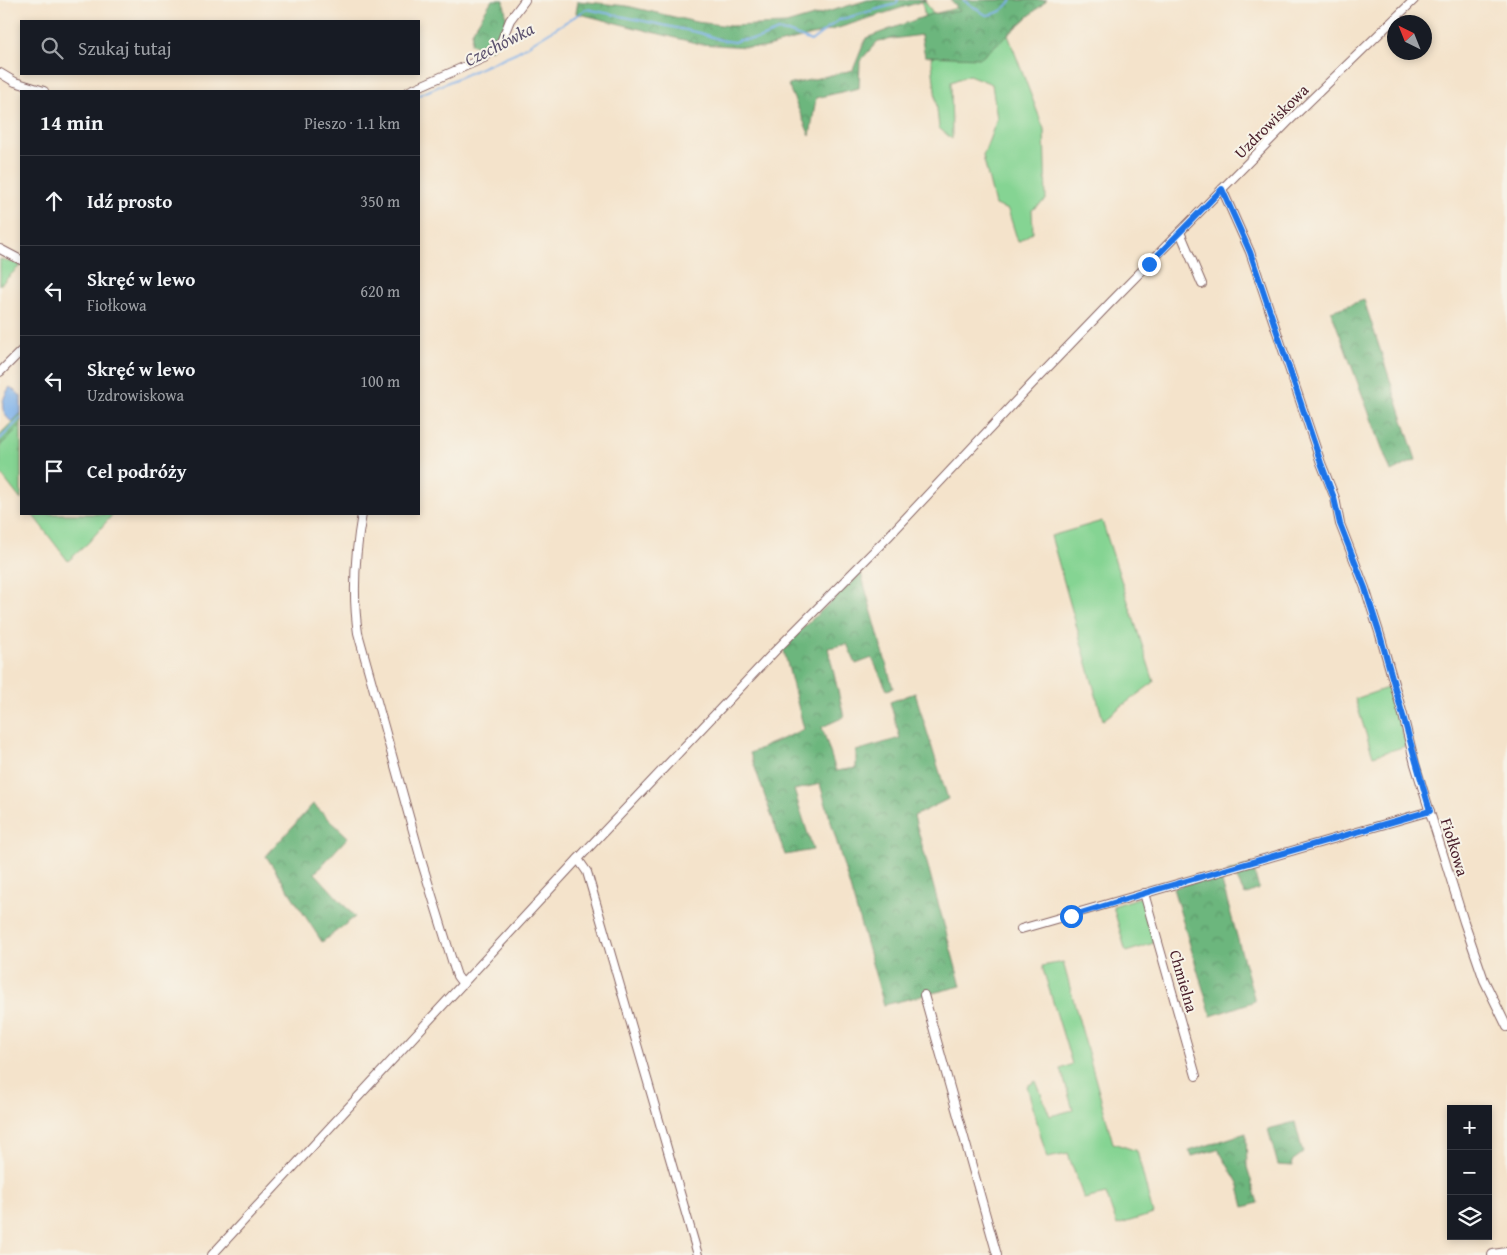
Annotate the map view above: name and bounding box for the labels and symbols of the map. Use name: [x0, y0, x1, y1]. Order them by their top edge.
water label: Czechówka: [460, 15, 539, 73]
north arrow: [1387, 15, 1432, 60]
street label: Uzdrowiskowa: [1228, 78, 1314, 164]
route end: [1138, 253, 1161, 276]
street label: Fiołkowa: [1435, 815, 1475, 879]
route start: [1060, 905, 1083, 928]
street label: Chmielna: [1164, 947, 1204, 1015]

